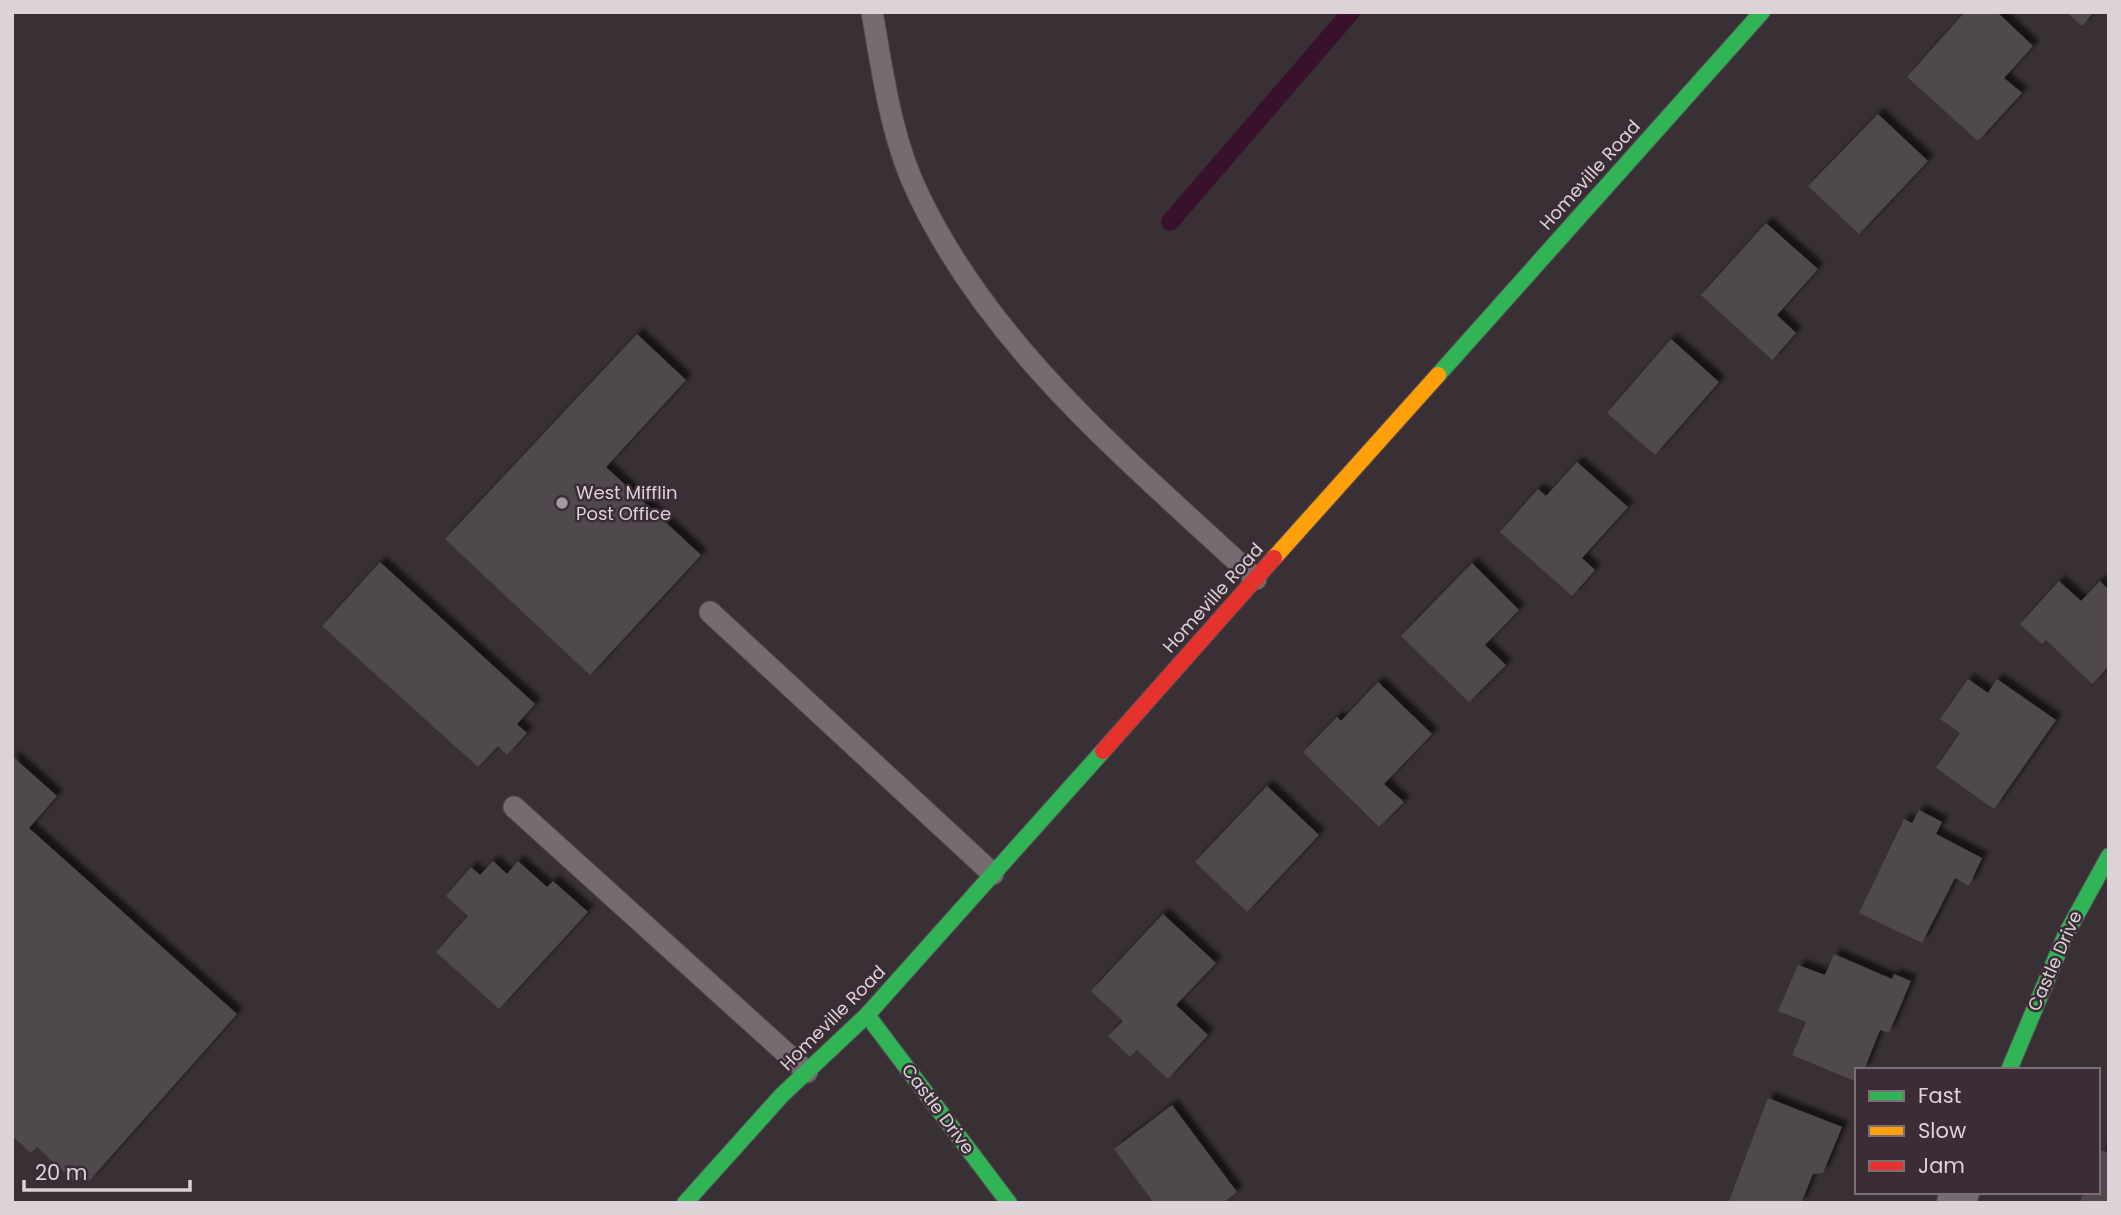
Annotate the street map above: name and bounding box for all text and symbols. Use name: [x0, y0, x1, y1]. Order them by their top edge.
street label: Homeville Road: [1534, 114, 1646, 235]
place label: West Mifflin Post Office: [576, 480, 678, 526]
marker: West Mifflin Post Office: [554, 495, 570, 511]
street label: Homeville Road: [1157, 537, 1269, 658]
street label: Castle Drive: [2021, 907, 2088, 1015]
street label: Homeville Road: [774, 959, 891, 1076]
street label: Castle Drive: [896, 1058, 981, 1159]
legend: [1855, 1068, 2100, 1194]
text: Fast: [1918, 1081, 1961, 1110]
text: Slow: [1918, 1116, 1966, 1145]
scale bar: [24, 1148, 191, 1192]
text: Jam: [1918, 1151, 1965, 1180]
text: 20 m: [35, 1158, 88, 1187]

